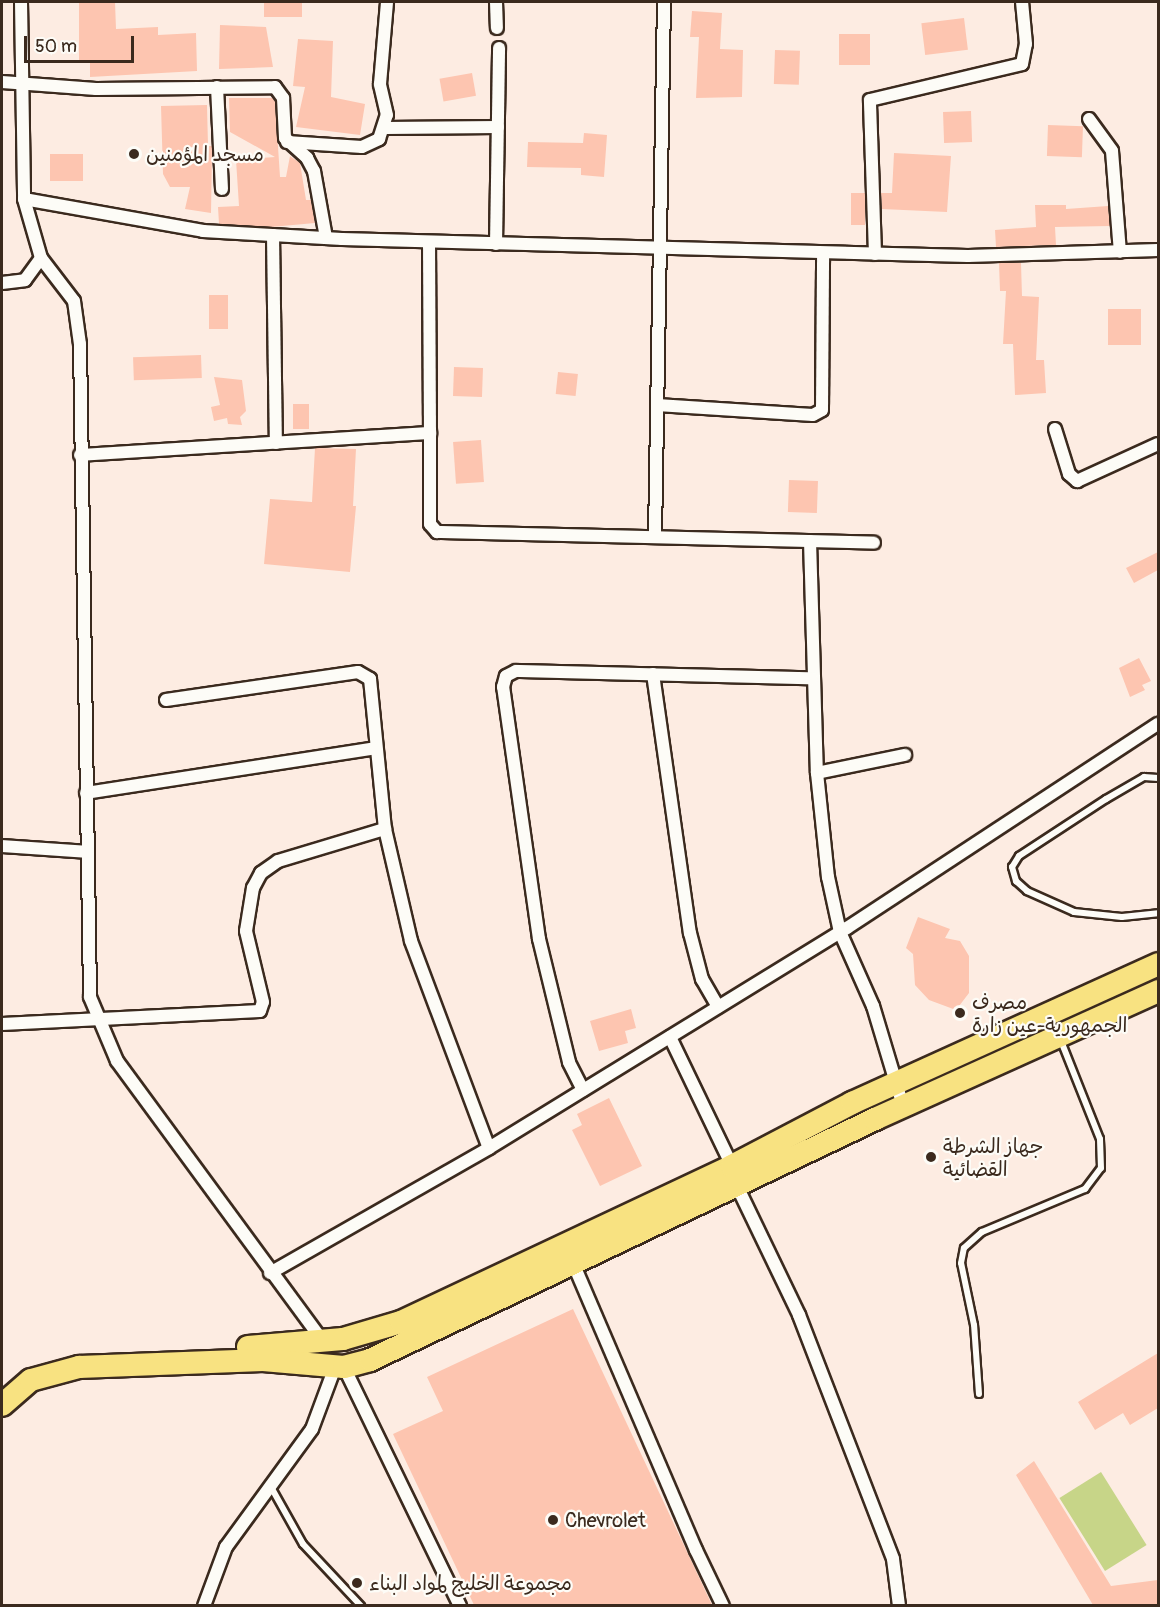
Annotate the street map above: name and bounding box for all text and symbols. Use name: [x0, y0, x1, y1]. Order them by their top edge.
scale bar: [27, 24, 136, 62]
text: 50 m: [35, 35, 77, 58]
place label: مسجد المؤمنين: [146, 142, 264, 166]
marker: مسجد المؤمنين: [127, 147, 141, 161]
place label: مصرف الجمهورية-عين زارة: [972, 990, 1127, 1037]
marker: مصرف الجمهورية-عين زارة: [953, 1006, 967, 1020]
place label: جهاز الشرطة القضائية: [943, 1134, 1043, 1181]
marker: جهاز الشرطة القضائية: [924, 1150, 938, 1164]
place label: Chevrolet: [565, 1508, 646, 1532]
marker: Chevrolet: [546, 1513, 560, 1527]
place label: مجموعة الخليج لمواد البناء: [369, 1571, 572, 1595]
marker: مجموعة الخليج لمواد البناء: [350, 1576, 364, 1590]

